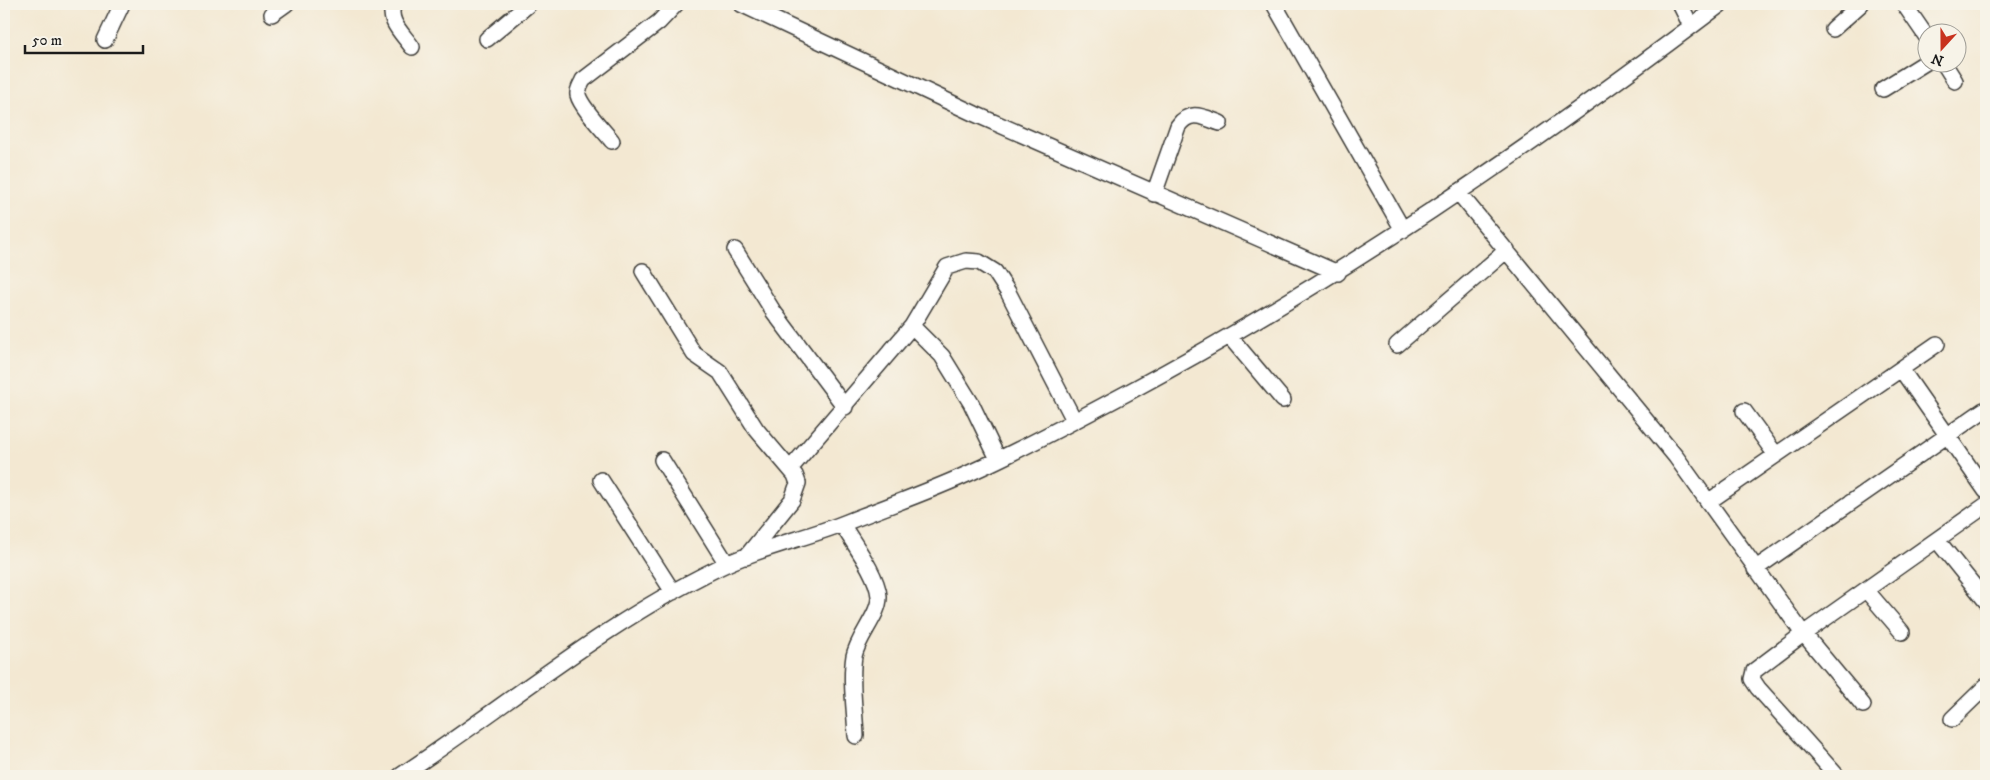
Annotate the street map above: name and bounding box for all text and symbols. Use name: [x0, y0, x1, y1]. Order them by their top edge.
scale bar: [25, 22, 142, 54]
north arrow: [1918, 22, 1968, 72]
text: 50 m: [32, 31, 62, 50]
text: N: [1929, 49, 1946, 70]

